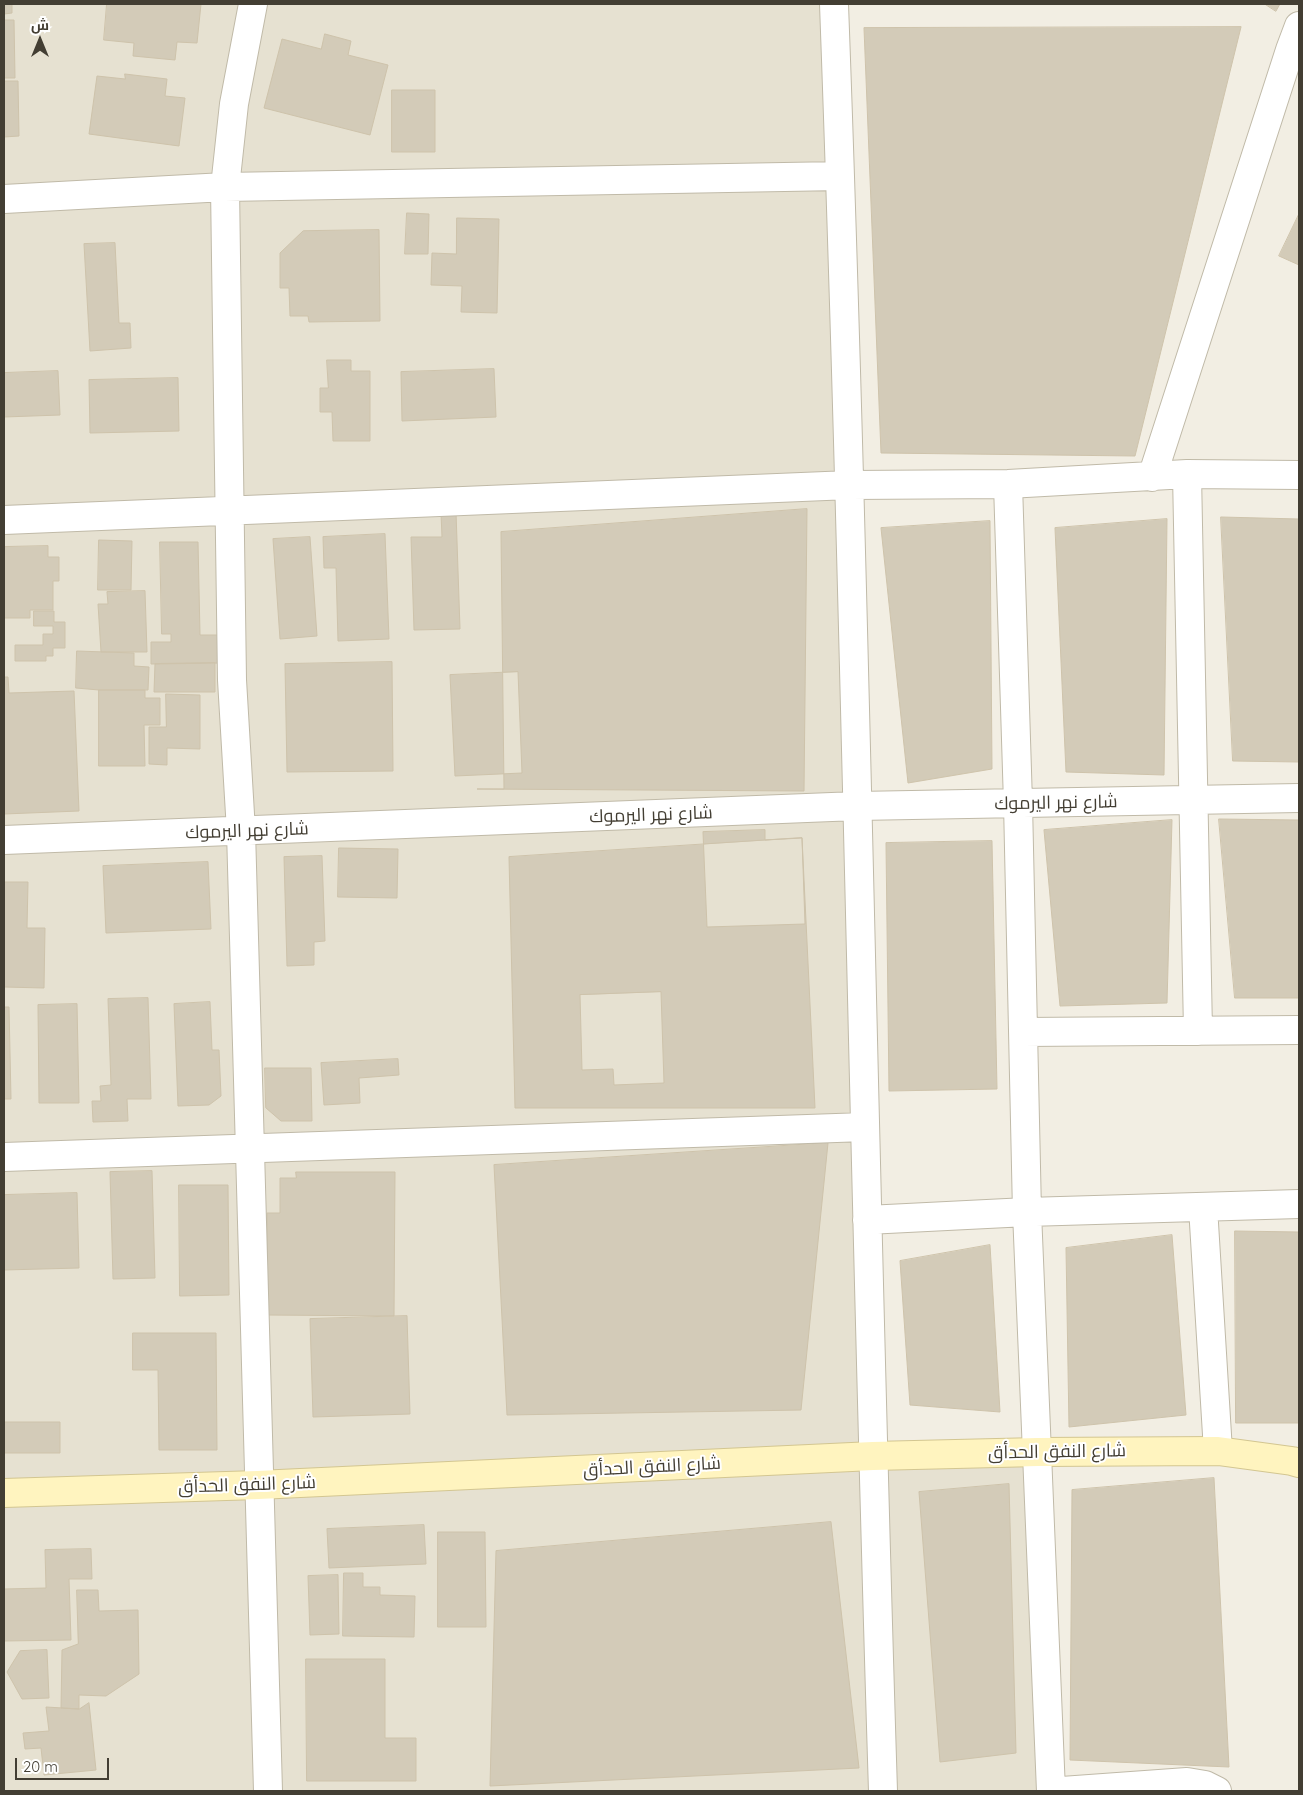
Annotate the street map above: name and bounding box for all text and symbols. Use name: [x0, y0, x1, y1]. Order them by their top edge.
north arrow: [15, 15, 65, 65]
text: ش: [31, 16, 49, 34]
street label: شارع نهر اليرموك: [994, 791, 1118, 815]
street label: شارع نهر اليرموك: [589, 802, 713, 828]
street label: شارع نهر اليرموك: [185, 818, 309, 844]
street label: شارع النفق الحدأق: [988, 1440, 1126, 1464]
street label: شارع النفق الحدأق: [583, 1453, 721, 1481]
street label: شارع النفق الحدأق: [178, 1472, 316, 1498]
scale bar: [18, 1748, 111, 1780]
text: 20 m: [23, 1757, 58, 1776]

